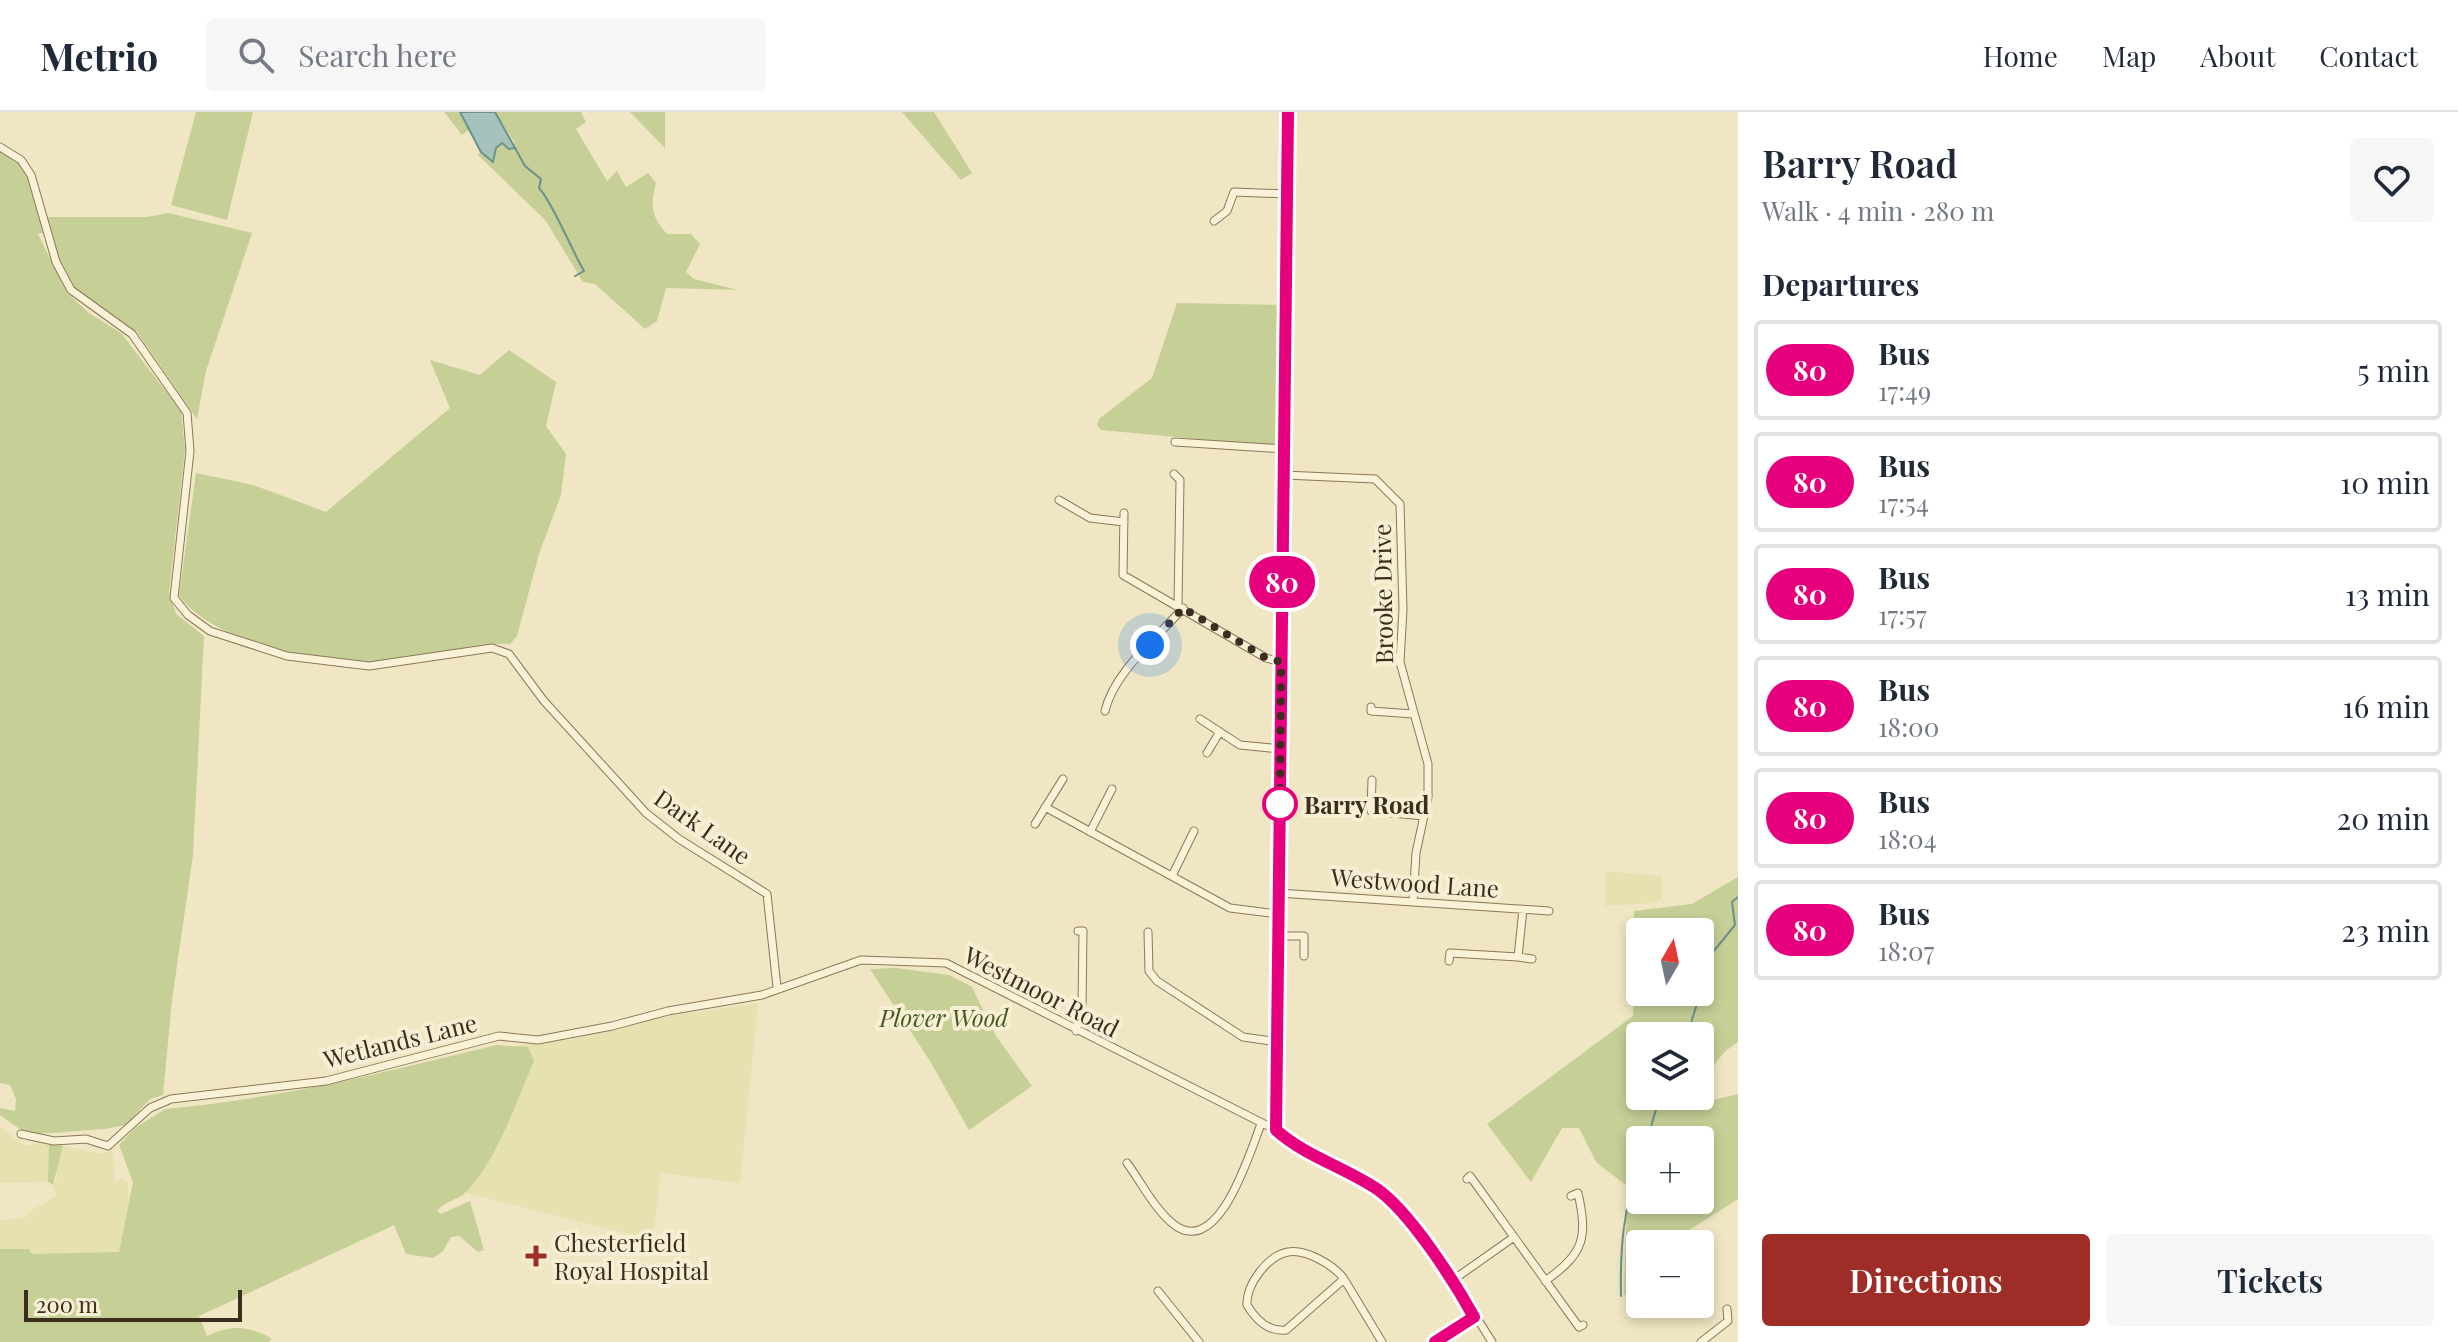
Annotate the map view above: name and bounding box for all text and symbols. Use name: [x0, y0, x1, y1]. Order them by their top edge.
search box: [206, 19, 766, 91]
text: Metrio: [40, 30, 158, 81]
icon: search: [234, 33, 278, 77]
text: Search here: [298, 35, 457, 75]
text: Home: [1983, 37, 2058, 74]
text: Map: [2102, 37, 2156, 74]
text: About: [2200, 37, 2275, 74]
text: Contact: [2319, 37, 2418, 74]
text: Barry Road: [1762, 137, 1958, 188]
button: heart: [2350, 138, 2434, 222]
text: Walk · 4 min · 280 m: [1762, 193, 1994, 228]
text: Departures: [1762, 264, 1919, 304]
text: Bus: [1878, 333, 1930, 373]
text: 5 min: [2357, 350, 2430, 390]
text: 80: [1793, 351, 1827, 388]
text: 17:49: [1878, 373, 1931, 408]
text: Bus: [1878, 445, 1930, 485]
text: 10 min: [2340, 462, 2430, 502]
text: 80: [1793, 463, 1827, 500]
text: 17:54: [1878, 485, 1929, 520]
street label: Brooke Drive: [1365, 523, 1399, 665]
line badge: 80: [1246, 556, 1318, 608]
text: Bus: [1878, 557, 1930, 597]
text: 80: [1265, 563, 1299, 600]
text: 13 min: [2345, 574, 2430, 614]
text: 80: [1793, 575, 1827, 612]
text: 17:57: [1878, 597, 1926, 632]
your location: [1130, 625, 1170, 665]
text: Bus: [1878, 669, 1930, 709]
text: 16 min: [2343, 686, 2430, 726]
text: 80: [1793, 687, 1827, 724]
text: 18:00: [1878, 709, 1939, 744]
street label: Dark Lane: [648, 781, 758, 871]
text: Bus: [1878, 781, 1930, 821]
marker: Barry Road: [1263, 787, 1297, 821]
place label: Barry Road: [1304, 788, 1429, 820]
text: 20 min: [2337, 798, 2430, 838]
text: 80: [1793, 799, 1827, 836]
text: 18:04: [1878, 821, 1937, 856]
street label: Westwood Lane: [1329, 860, 1500, 904]
text: Bus: [1878, 893, 1930, 933]
text: 23 min: [2341, 910, 2430, 950]
text: 80: [1793, 911, 1827, 948]
north arrow: [1626, 918, 1714, 1006]
map controls: [1626, 918, 1714, 1318]
text: 18:07: [1878, 933, 1934, 968]
street label: Westmoor Road: [958, 938, 1125, 1044]
park label: Plover Wood: [879, 1001, 1009, 1033]
street label: Wetlands Lane: [319, 1005, 480, 1075]
button: layers: [1626, 1022, 1714, 1110]
button: +: [1626, 1126, 1714, 1214]
place label: Chesterfield Royal Hospital: [554, 1226, 709, 1286]
button: −: [1626, 1230, 1714, 1318]
button: Directions: [1762, 1234, 2090, 1326]
button: Tickets: [2106, 1234, 2434, 1326]
marker: Chesterfield Royal Hospital: [525, 1245, 547, 1267]
scale bar: [24, 1286, 242, 1322]
text: 200 m: [36, 1289, 98, 1319]

